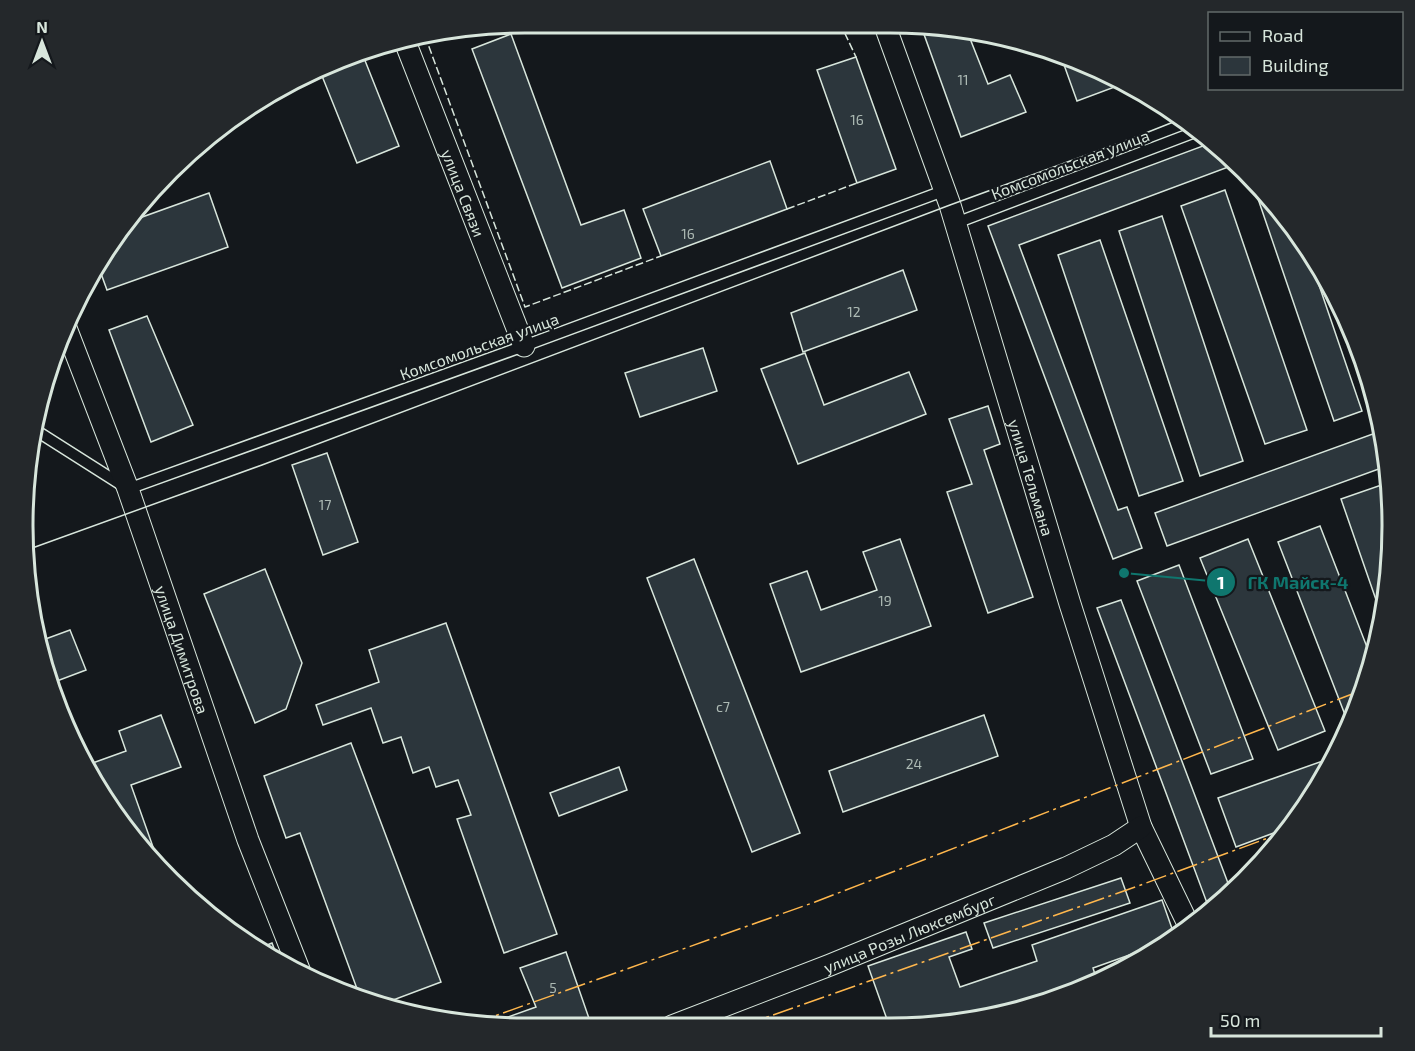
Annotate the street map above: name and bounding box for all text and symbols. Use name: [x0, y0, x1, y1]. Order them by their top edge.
north arrow: [12, 12, 72, 72]
legend: [1208, 12, 1403, 90]
text: N: [36, 17, 48, 36]
text: Road: [1262, 24, 1303, 46]
text: Building: [1262, 54, 1329, 76]
house number: 11: [957, 71, 969, 88]
house number: 16: [850, 111, 864, 128]
street label: Комсомольская улица: [988, 125, 1152, 204]
street label: улица Связи: [437, 146, 490, 239]
house number: 16: [681, 225, 695, 242]
house number: 12: [847, 303, 861, 320]
street label: Комсомольская улица: [397, 308, 561, 385]
street label: улица Тельмана: [1004, 417, 1058, 538]
house number: 17: [319, 496, 331, 513]
callout: ГК Майск-4: [1206, 564, 1361, 600]
text: 1: [1217, 571, 1225, 593]
text: ГК Майск-4: [1247, 571, 1349, 593]
street label: улица Димитрова: [151, 583, 214, 716]
house number: 19: [878, 592, 892, 609]
house number: с7: [716, 698, 730, 715]
house number: 24: [906, 755, 922, 772]
street label: улица Розы Люксембург: [821, 888, 999, 977]
house number: 5: [549, 979, 557, 996]
scale bar: [1211, 1000, 1380, 1038]
text: 50 m: [1220, 1009, 1260, 1031]

